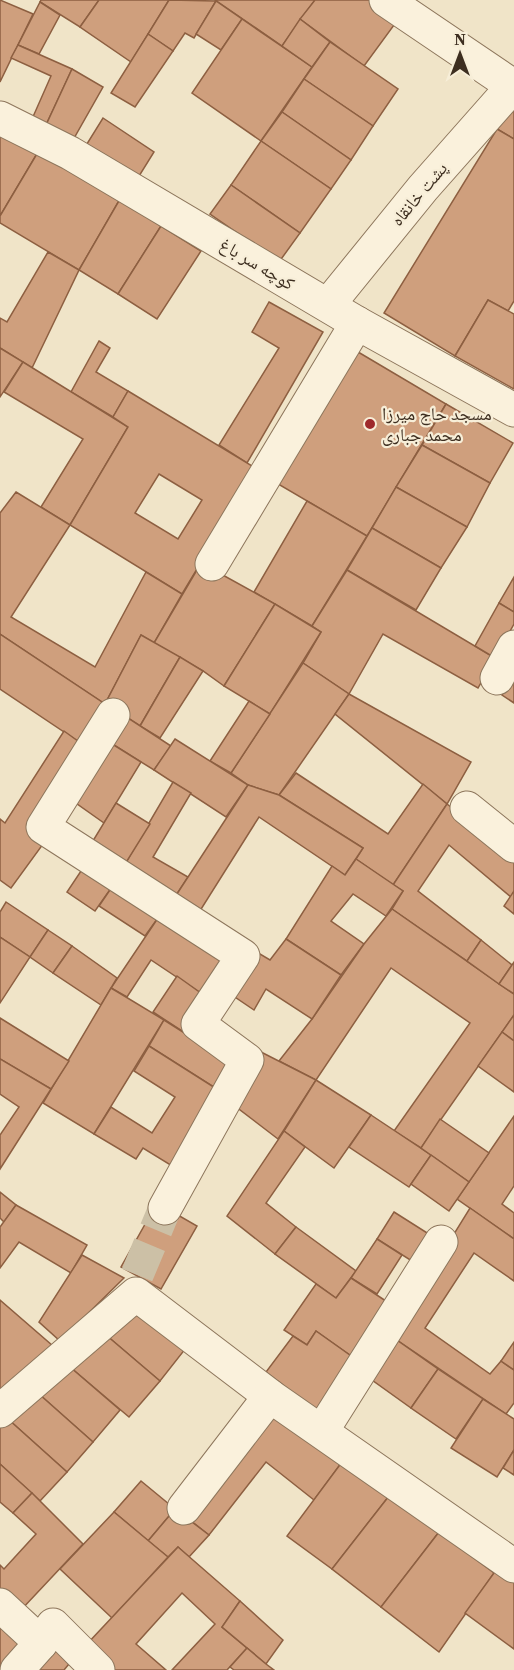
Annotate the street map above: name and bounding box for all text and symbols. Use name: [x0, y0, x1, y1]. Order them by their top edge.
north arrow: [430, 24, 490, 84]
text: N: [454, 28, 466, 50]
street label: پشت خانقاه: [384, 156, 453, 231]
street label: کوچه سر باغ: [215, 231, 300, 296]
place label: مسجد حاج میرزا محمد جباری: [382, 401, 492, 447]
marker: مسجد حاج میرزا محمد جباری: [363, 417, 377, 431]

